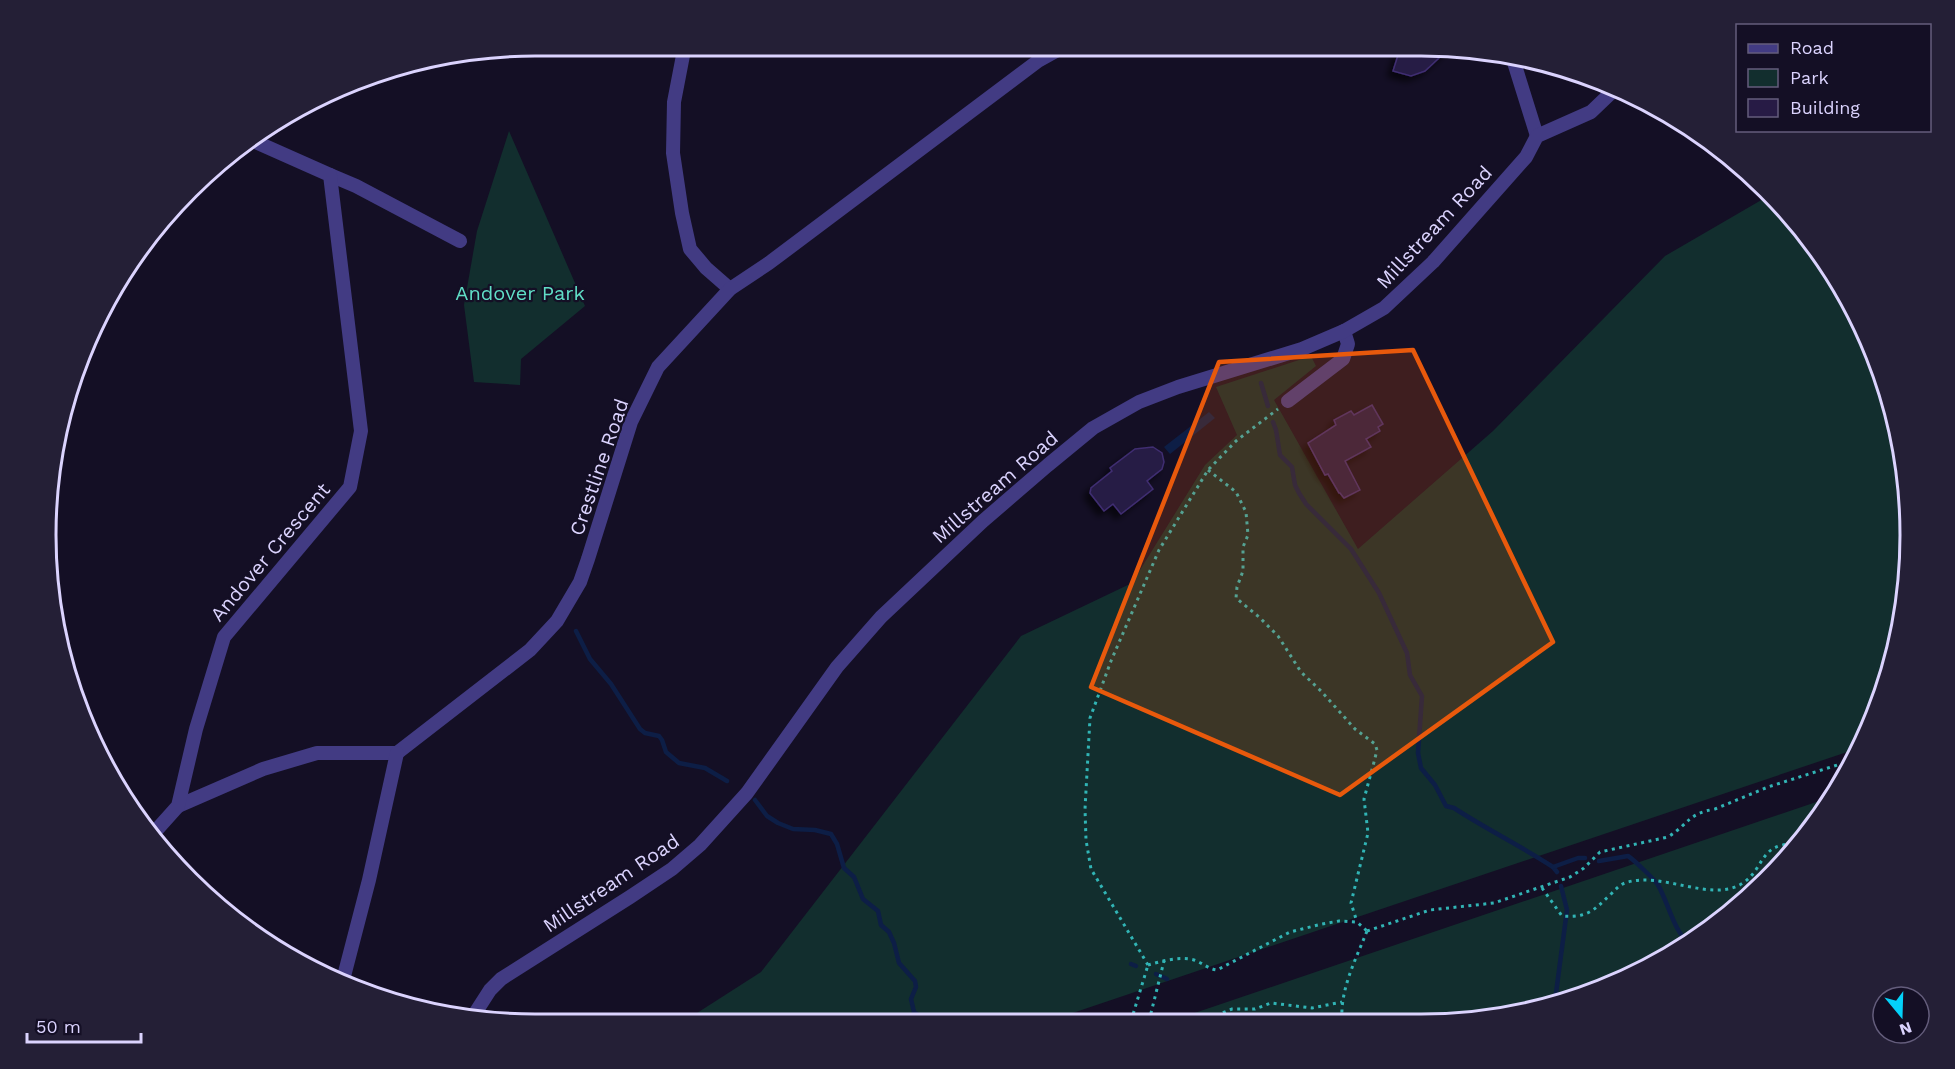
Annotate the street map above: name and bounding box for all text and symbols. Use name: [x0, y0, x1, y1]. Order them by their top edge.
legend: [1736, 24, 1931, 132]
text: Road: [1790, 37, 1834, 58]
text: Park: [1790, 67, 1829, 88]
text: Building: [1790, 97, 1860, 118]
street label: Millstream Road: [1371, 161, 1497, 293]
park label: Andover Park: [455, 281, 585, 305]
street label: Crestline Road: [564, 395, 634, 539]
street label: Millstream Road: [927, 426, 1063, 548]
street label: Andover Crescent: [205, 477, 335, 626]
street label: Millstream Road: [538, 829, 684, 937]
north arrow: [1871, 985, 1931, 1045]
scale bar: [27, 1006, 141, 1044]
text: 50 m: [36, 1016, 81, 1037]
text: N: [1897, 1018, 1914, 1040]

